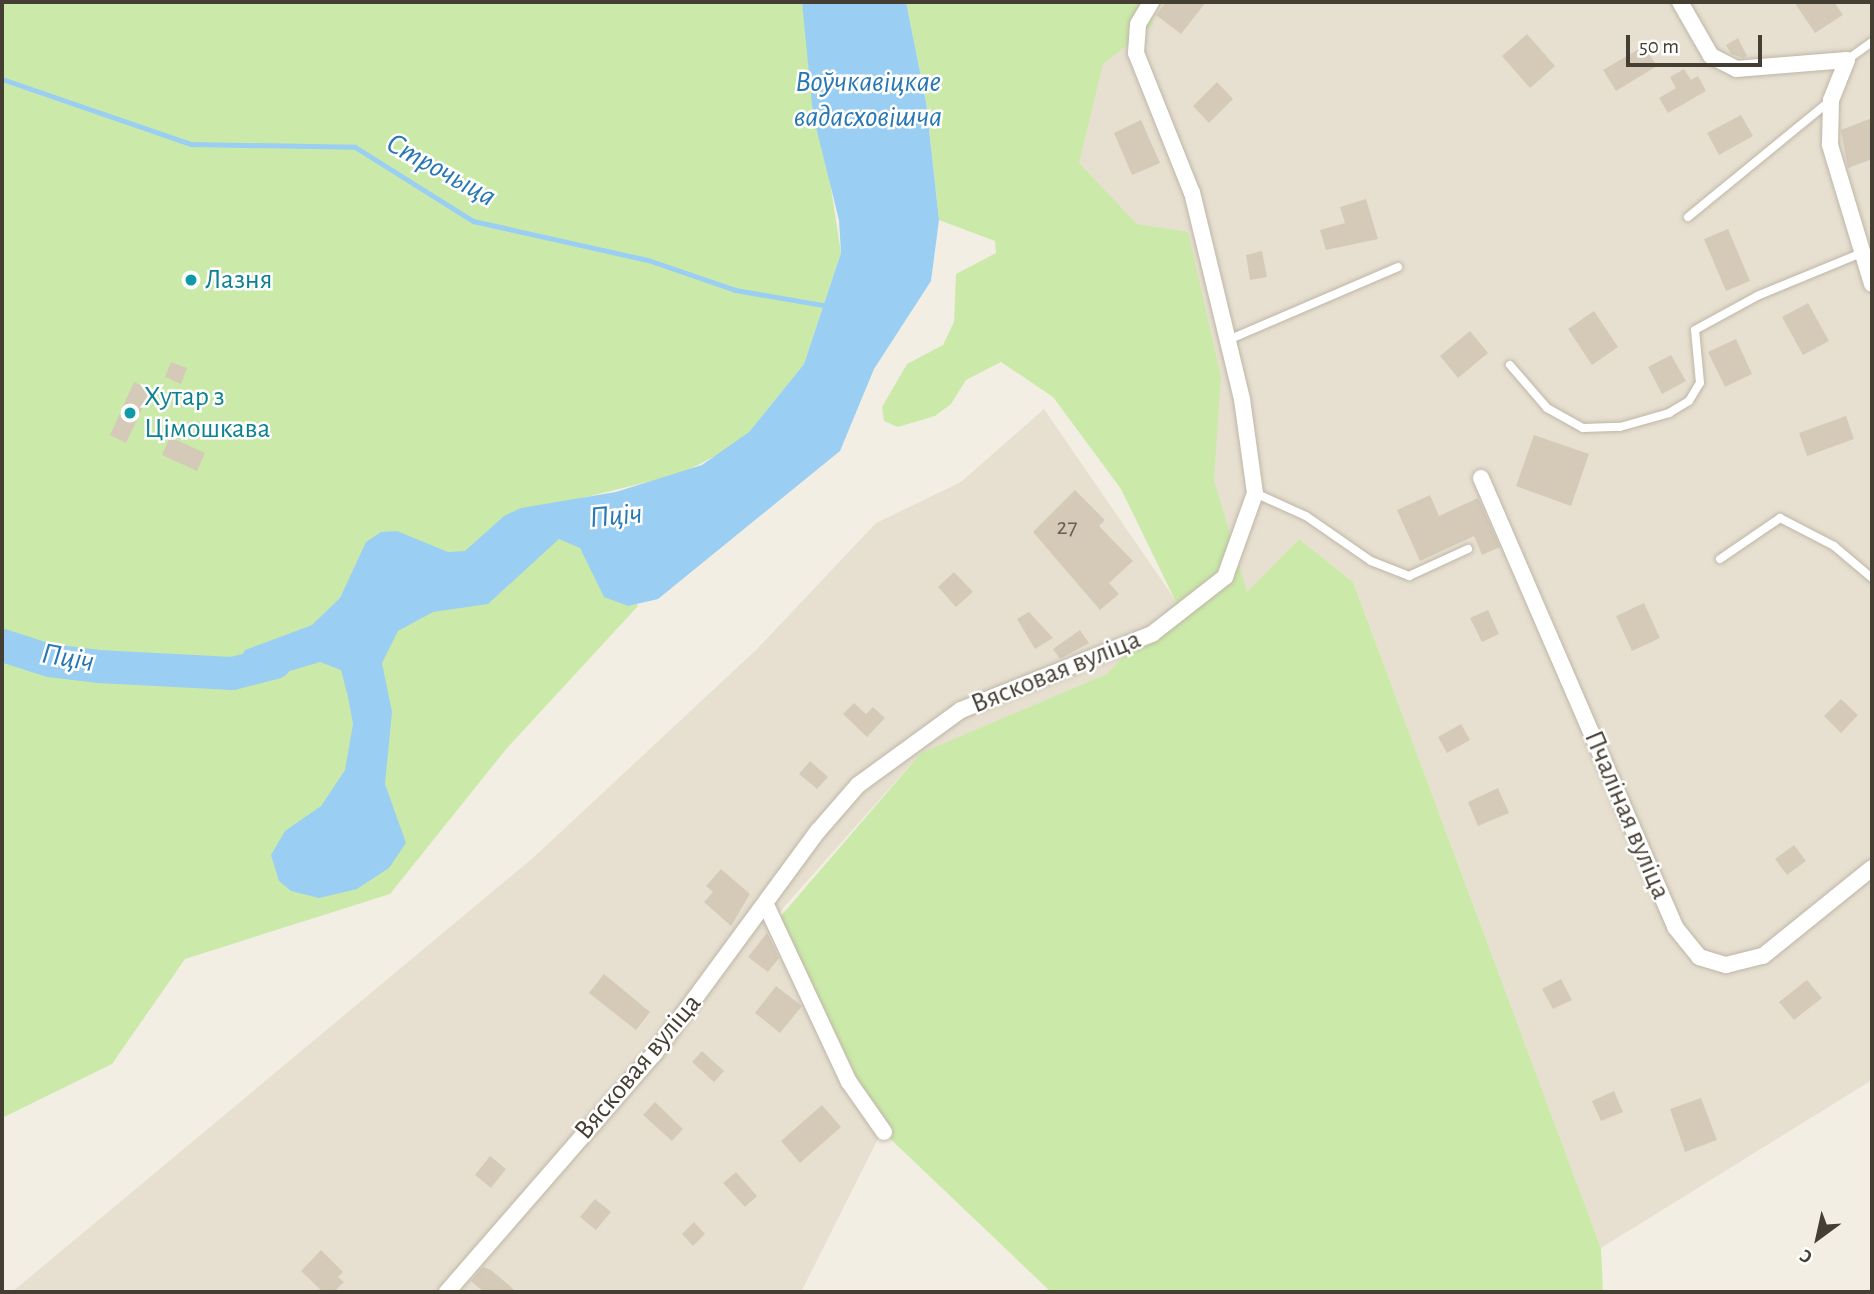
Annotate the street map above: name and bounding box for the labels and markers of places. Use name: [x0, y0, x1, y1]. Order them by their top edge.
place label: Лазня: [205, 263, 273, 297]
marker: Лазня: [183, 272, 199, 288]
place label: Хутар з Цімошкава: [144, 380, 270, 446]
marker: Хутар з Цімошкава: [122, 405, 138, 421]

